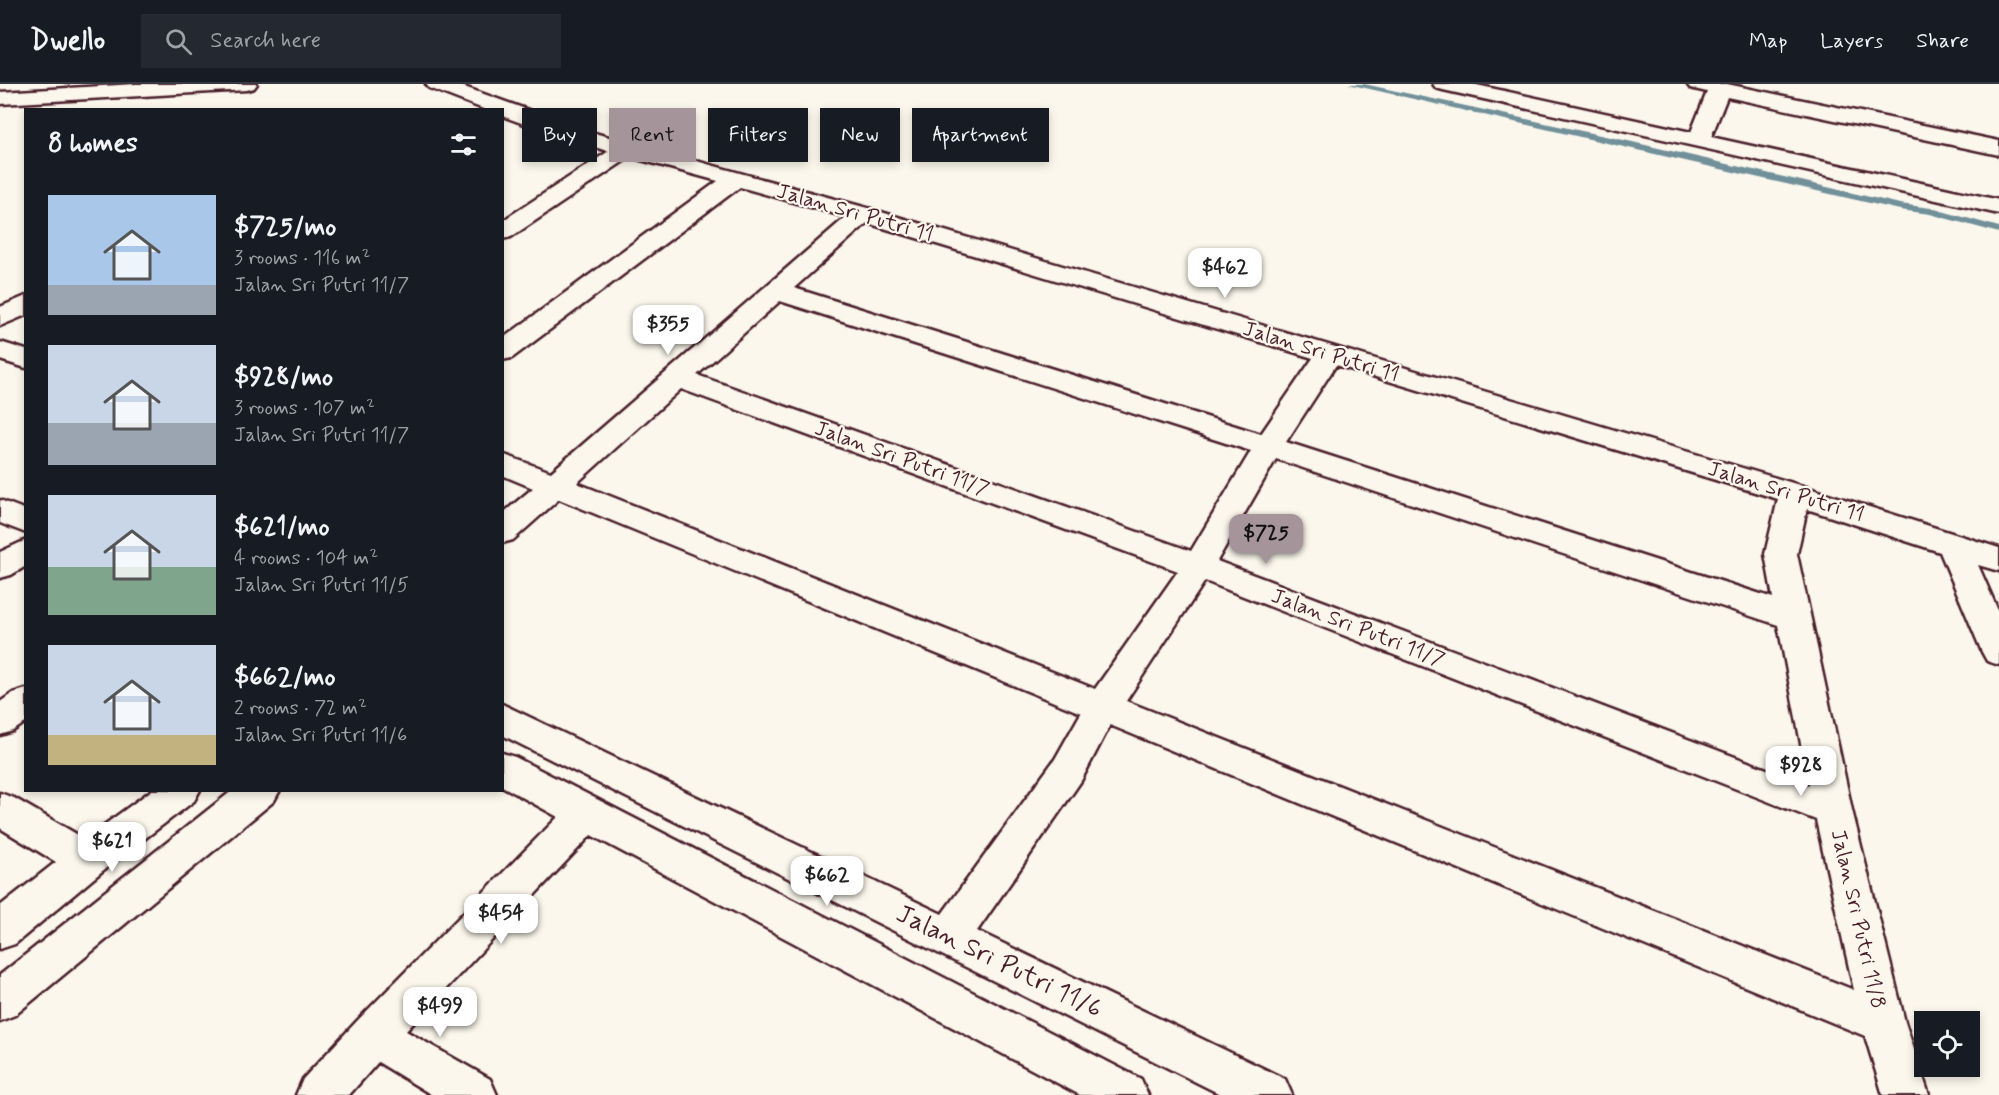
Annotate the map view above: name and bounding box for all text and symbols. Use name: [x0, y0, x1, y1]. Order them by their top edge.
search box: [141, 14, 561, 68]
text: Dwello: [30, 23, 105, 60]
icon: search: [162, 25, 195, 58]
text: Search here: [210, 27, 321, 55]
text: Map: [1749, 27, 1787, 55]
text: Layers: [1820, 27, 1883, 55]
text: Share: [1916, 27, 1969, 55]
chip: Buy: [522, 108, 597, 162]
chip: Rent: [609, 108, 696, 162]
chip: Filters: [708, 108, 808, 162]
chip: New: [820, 108, 900, 162]
chip: Apartment: [912, 108, 1049, 162]
text: 8 homes: [48, 127, 138, 161]
icon: filters: [447, 128, 480, 161]
street label: Jalan Sri Putri 11: [773, 177, 937, 249]
text: $725/mo: [234, 211, 336, 245]
icon: home: [96, 219, 168, 291]
text: 3 rooms · 116 m²: [234, 245, 370, 272]
pin: $462: [1189, 248, 1261, 299]
text: $462: [1202, 254, 1248, 281]
text: Jalan Sri Putri 11/7: [234, 272, 409, 299]
pin: $355: [632, 305, 704, 356]
text: $355: [647, 311, 689, 338]
street label: Jalan Sri Putri 11: [1239, 315, 1403, 389]
text: $928/mo: [234, 361, 333, 395]
icon: home: [96, 369, 168, 441]
text: 3 rooms · 107 m²: [234, 395, 375, 422]
street label: Jalan Sri Putri 11/7: [811, 414, 993, 504]
text: Jalan Sri Putri 11/7: [234, 422, 409, 449]
street label: Jalan Sri Putri 11: [1704, 455, 1868, 529]
text: $621/mo: [234, 511, 330, 545]
pin: $725: [1230, 514, 1302, 565]
icon: home: [96, 519, 168, 591]
text: $725: [1243, 520, 1289, 547]
text: 4 rooms · 104 m²: [234, 545, 378, 572]
text: Jalan Sri Putri 11/5: [234, 572, 409, 599]
street label: Jalan Sri Putri 11/7: [1267, 582, 1449, 674]
text: $662/mo: [234, 661, 336, 695]
icon: home: [96, 669, 168, 741]
text: 2 rooms · 72 m²: [234, 695, 367, 722]
text: Jalan Sri Putri 11/6: [234, 722, 407, 749]
pin: $928: [1765, 746, 1837, 797]
text: $928: [1780, 752, 1822, 779]
pin: $621: [76, 822, 148, 873]
street label: Jalan Sri Putri 11/8: [1824, 827, 1892, 1011]
text: $621: [92, 828, 132, 855]
pin: $662: [791, 856, 863, 907]
text: $662: [805, 862, 850, 889]
pin: $454: [465, 894, 537, 945]
street label: Jalan Sri Putri 11/6: [890, 897, 1108, 1027]
text: $454: [478, 900, 524, 927]
pin: $499: [404, 987, 476, 1038]
text: $499: [417, 993, 463, 1020]
map controls: [1914, 1011, 1980, 1077]
button: locate: [1914, 1011, 1980, 1077]

